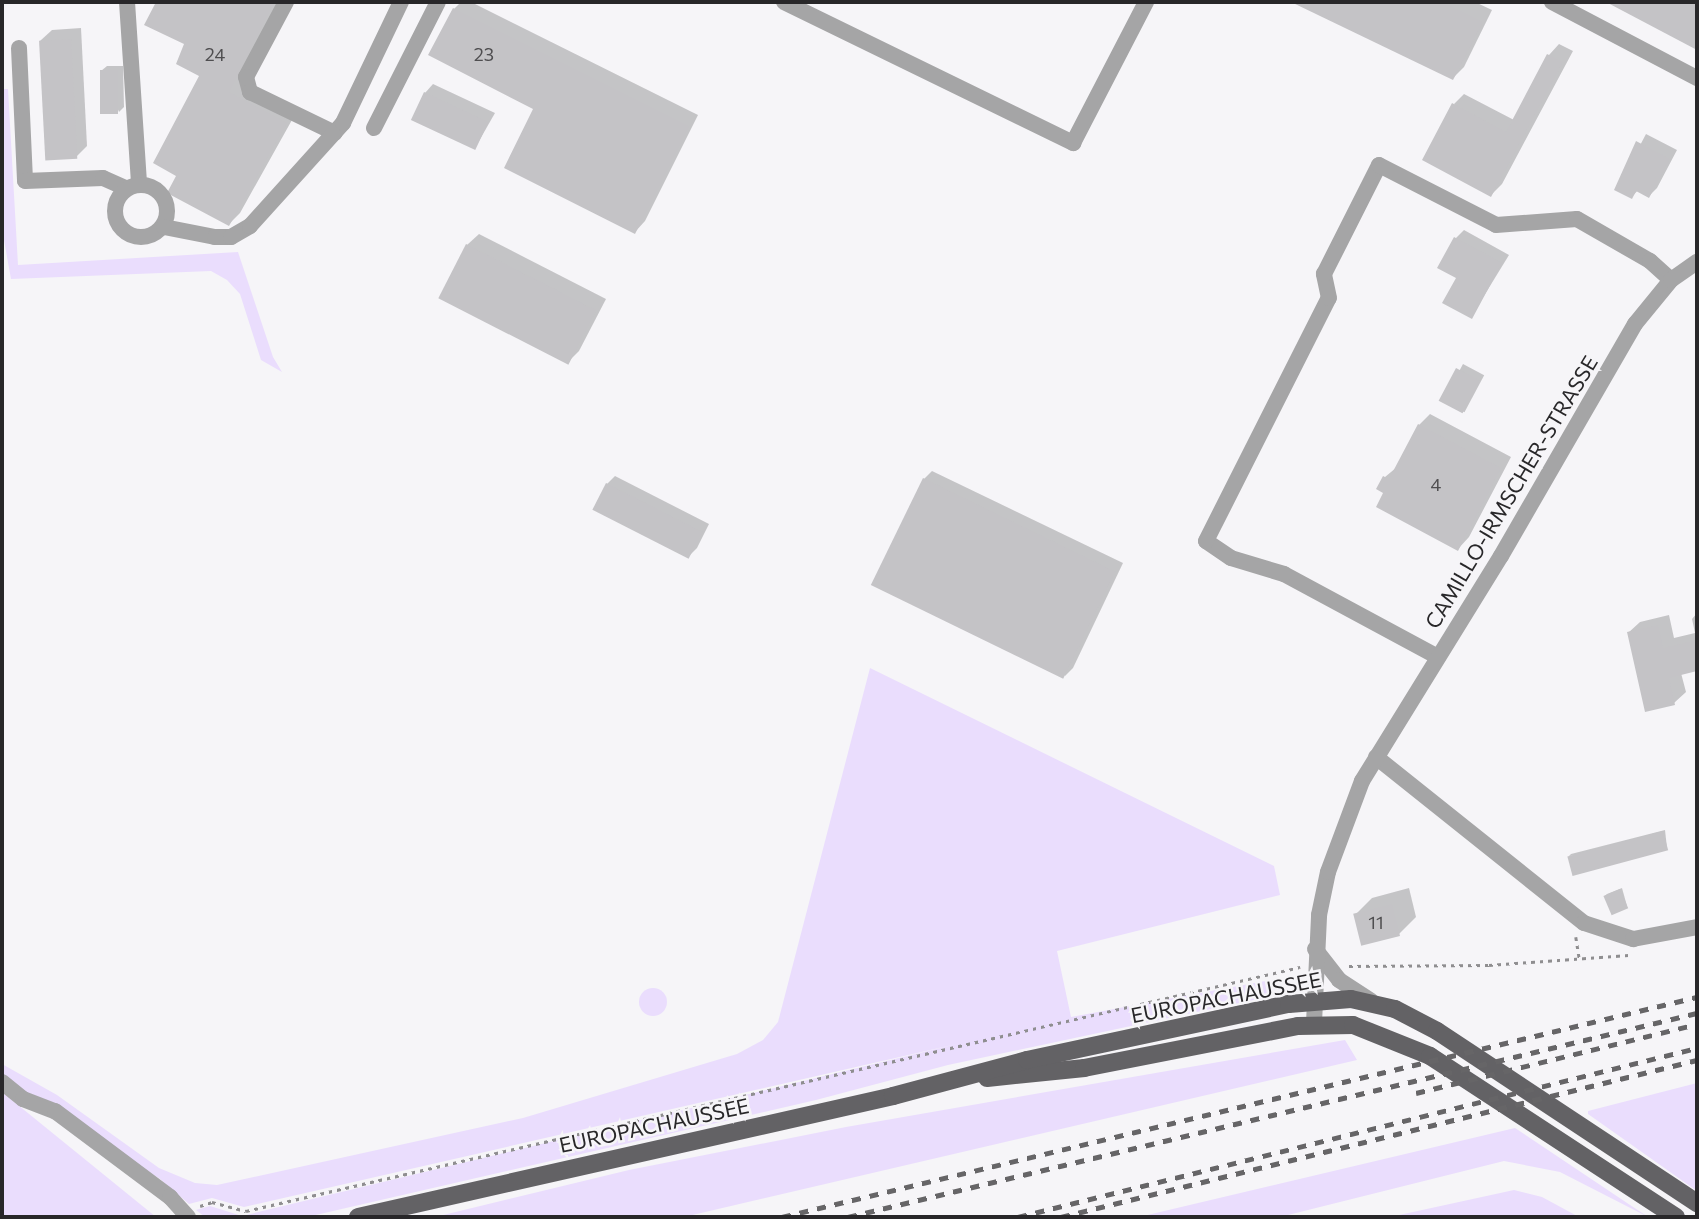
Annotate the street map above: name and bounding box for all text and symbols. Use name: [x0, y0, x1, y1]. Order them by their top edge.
house number: 24: [205, 43, 225, 65]
house number: 23: [474, 43, 494, 65]
street label: CAMILLO-IRMSCHER-STRASSE: [1419, 351, 1603, 633]
house number: 4: [1431, 473, 1441, 495]
house number: 11: [1368, 911, 1384, 933]
street label: EUROPACHAUSSEE: [1129, 966, 1323, 1028]
street label: EUROPACHAUSSEE: [557, 1093, 751, 1157]

